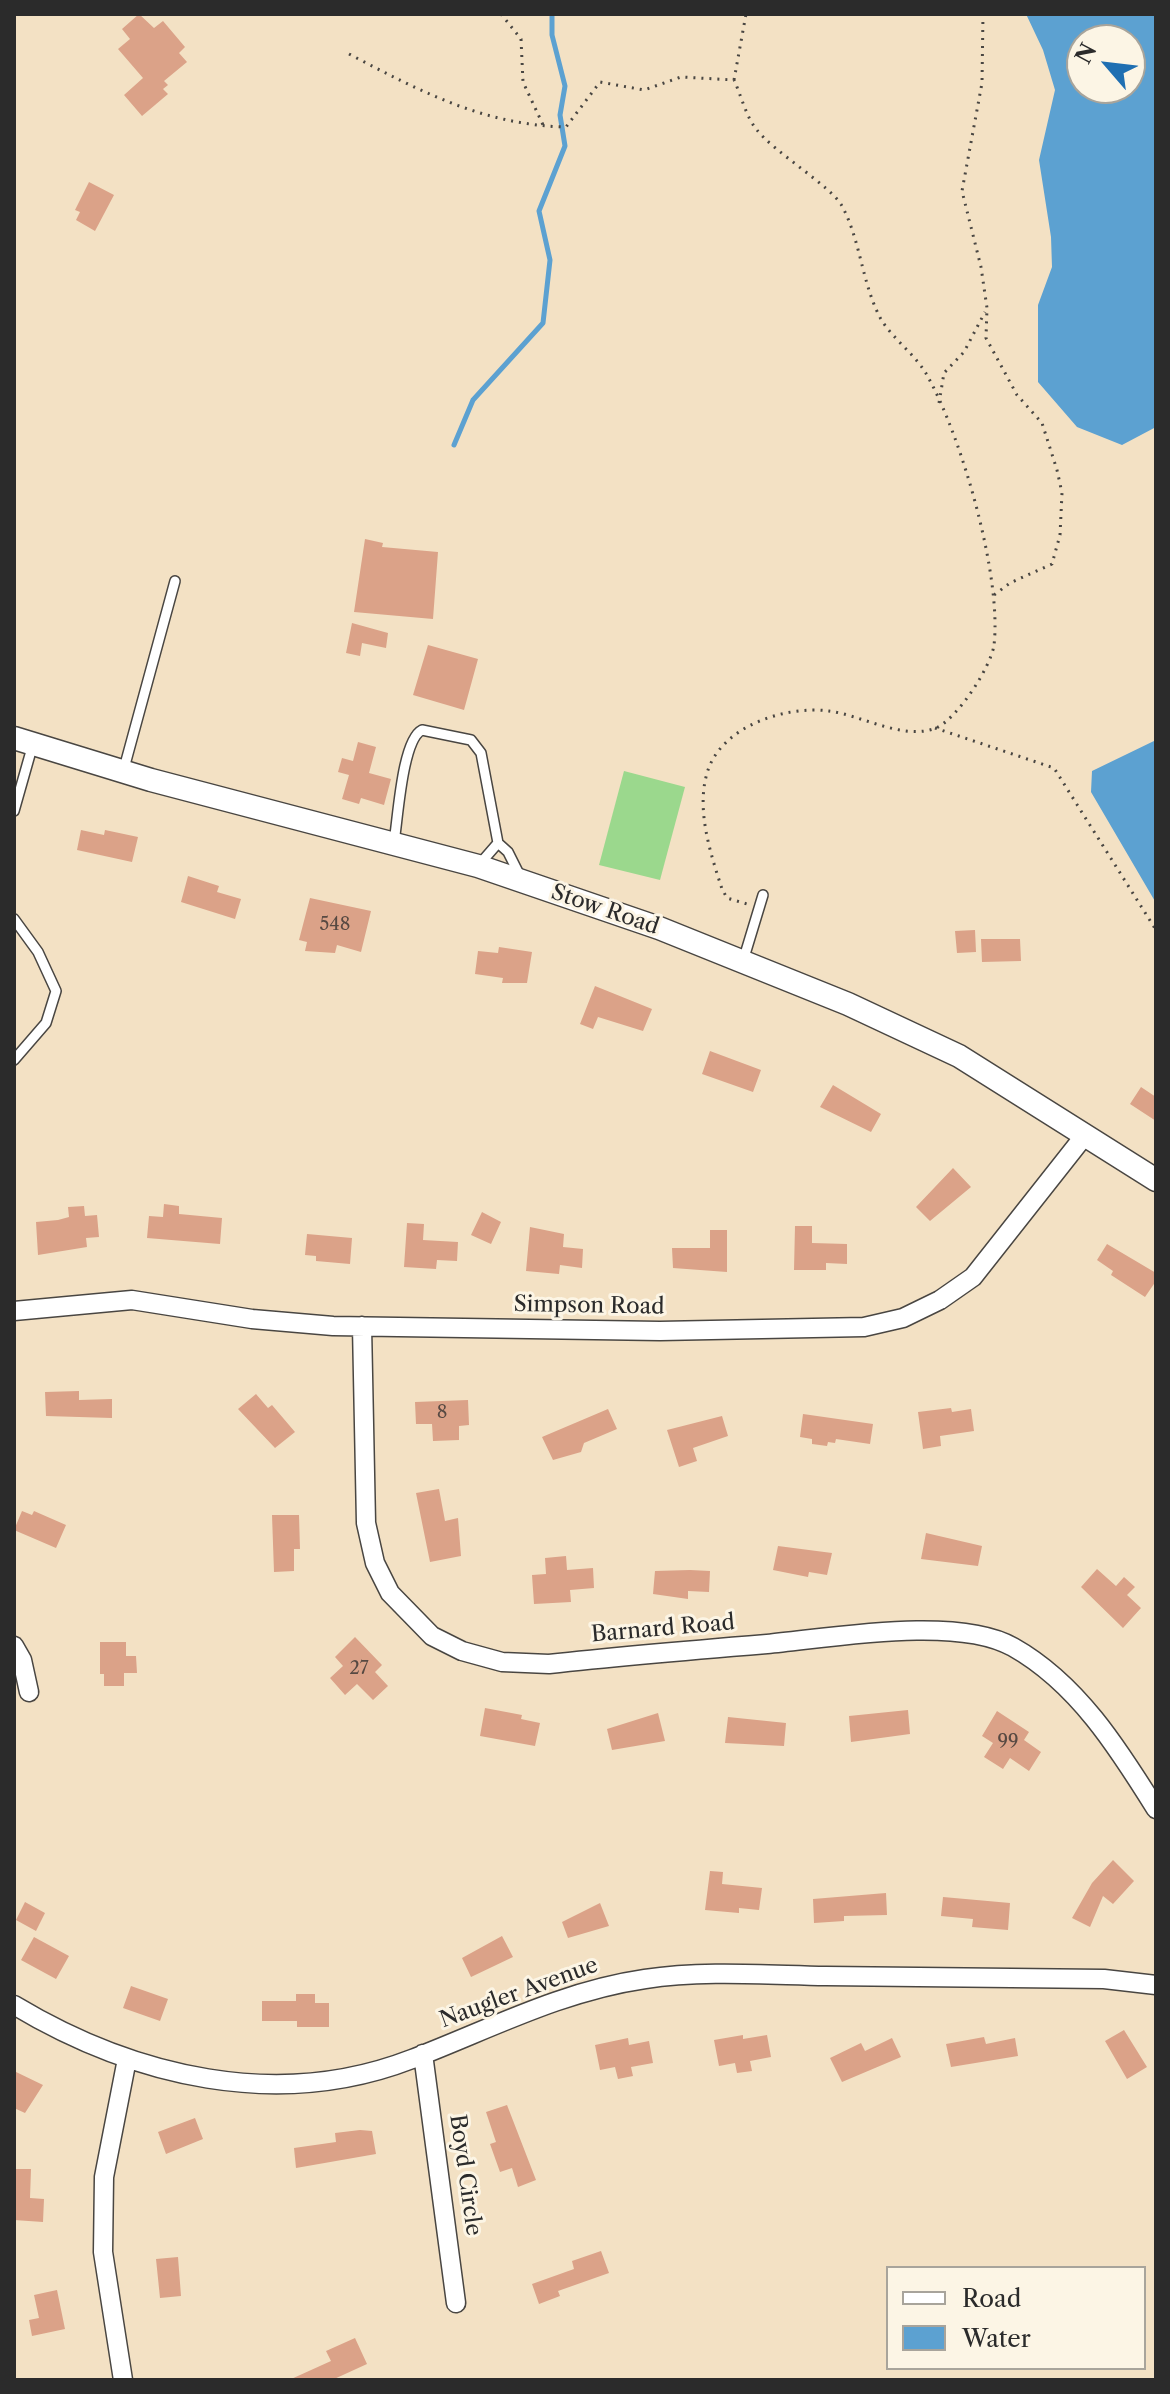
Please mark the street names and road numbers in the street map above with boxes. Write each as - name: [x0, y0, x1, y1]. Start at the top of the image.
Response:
- street label: Stow Road: [548, 879, 662, 941]
- street label: Simpson Road: [513, 1291, 665, 1321]
- street label: Barnard Road: [590, 1610, 736, 1648]
- street label: Naugler Avenue: [436, 1952, 602, 2034]
- street label: Boyd Circle: [443, 2113, 487, 2237]

